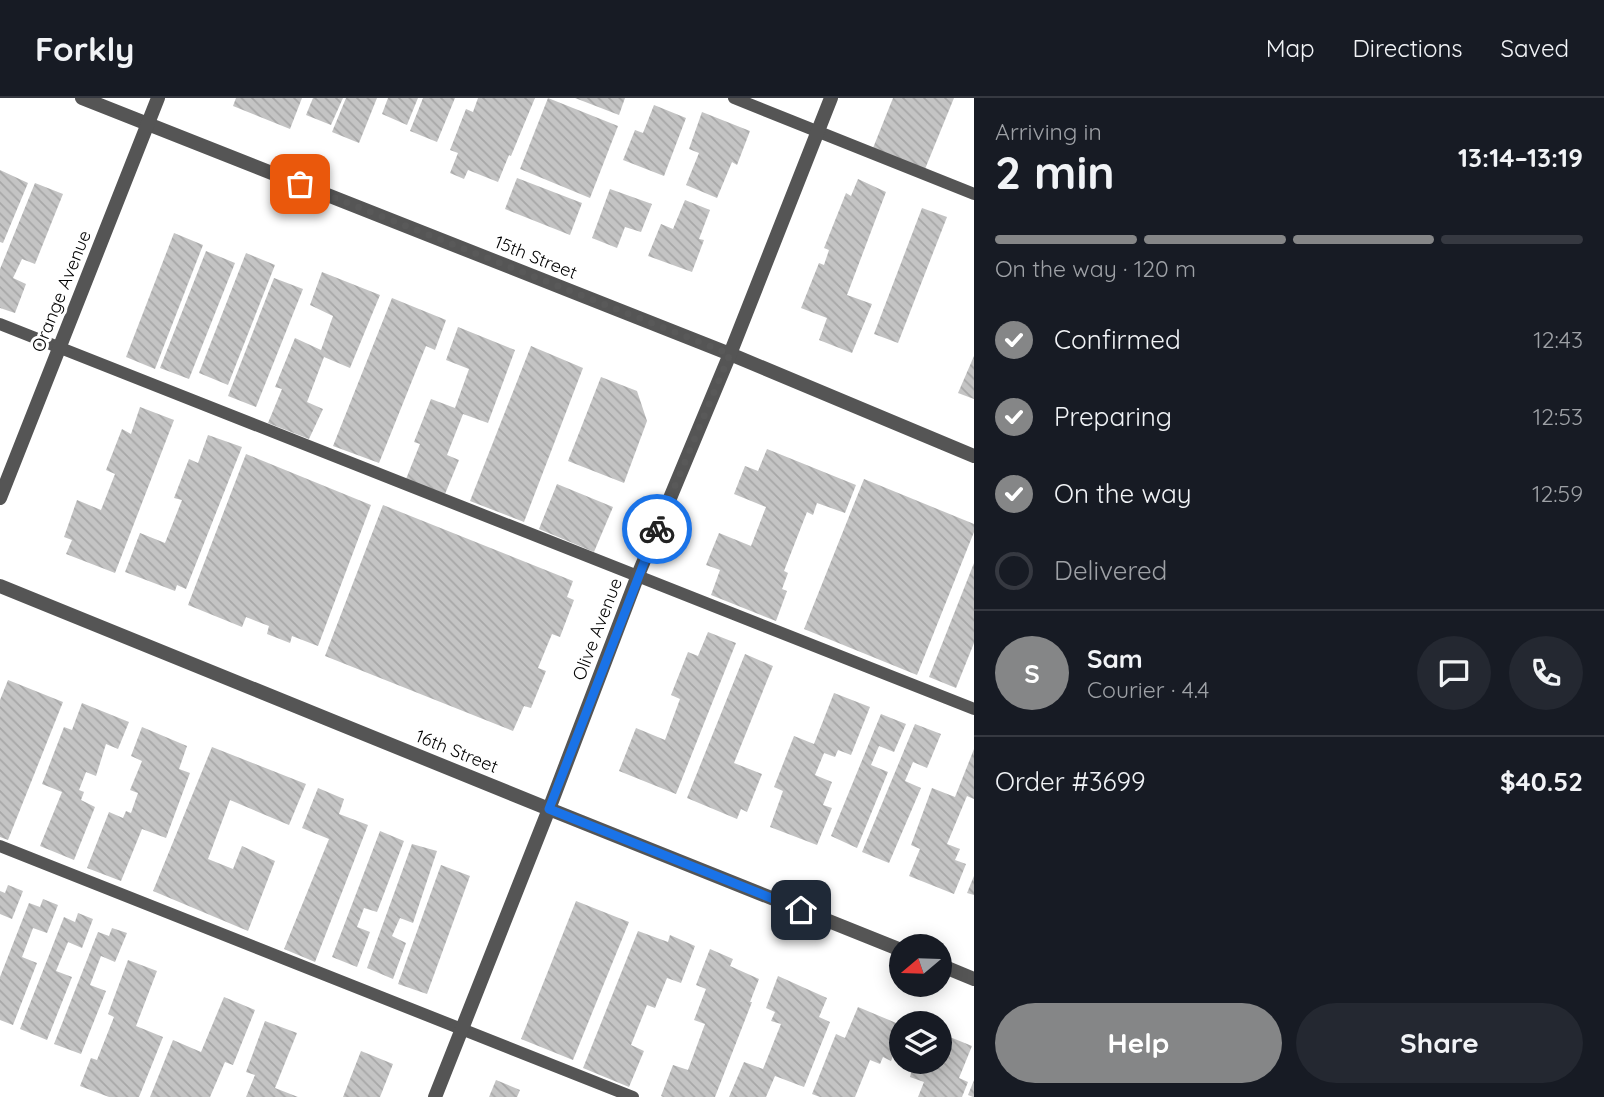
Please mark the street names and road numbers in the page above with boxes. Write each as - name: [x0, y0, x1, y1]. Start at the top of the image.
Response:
- street label: Orange Avenue: [26, 227, 96, 355]
- street label: 15th Street: [491, 230, 581, 284]
- street label: Olive Avenue: [567, 575, 627, 683]
- street label: 16th Street: [412, 724, 502, 778]

